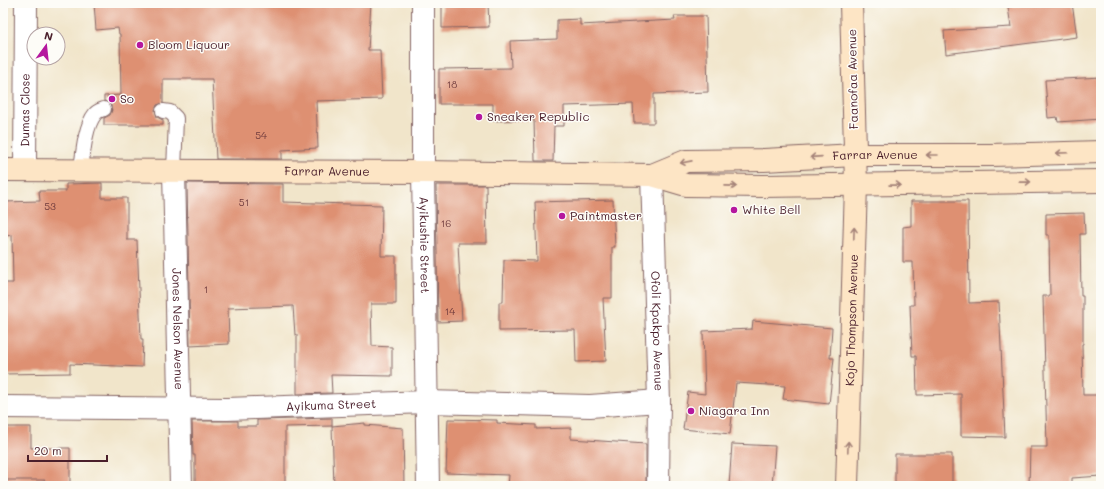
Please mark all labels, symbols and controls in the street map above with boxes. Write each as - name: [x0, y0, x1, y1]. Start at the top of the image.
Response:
- north arrow: [26, 26, 66, 66]
- text: N: [43, 28, 55, 44]
- street label: Faanofaa Avenue: [843, 29, 861, 129]
- place label: Bloom Liquour: [148, 36, 230, 52]
- marker: Bloom Liquour: [135, 40, 145, 50]
- street label: Dumas Close: [16, 73, 33, 147]
- house number: 18: [447, 77, 457, 91]
- place label: So: [120, 90, 134, 106]
- marker: So: [107, 94, 117, 104]
- place label: Sneaker Republic: [487, 108, 589, 124]
- marker: Sneaker Republic: [474, 112, 484, 122]
- house number: 54: [255, 128, 267, 142]
- street label: Farrar Avenue: [832, 146, 918, 163]
- one-way arrow: [1056, 149, 1069, 157]
- one-way arrow: [926, 151, 939, 159]
- one-way arrow: [810, 154, 823, 161]
- one-way arrow: [680, 159, 693, 167]
- street label: Farrar Avenue: [284, 162, 370, 179]
- one-way arrow: [1018, 178, 1031, 186]
- one-way arrow: [888, 181, 901, 189]
- one-way arrow: [724, 182, 737, 190]
- house number: 51: [239, 195, 249, 209]
- street label: Ayikushie Street: [416, 196, 434, 294]
- house number: 53: [44, 199, 56, 213]
- place label: White Bell: [742, 201, 800, 217]
- marker: White Bell: [729, 205, 739, 215]
- place label: Paintmaster: [570, 207, 642, 223]
- marker: Paintmaster: [557, 211, 567, 221]
- house number: 16: [441, 216, 451, 230]
- one-way arrow: [850, 227, 858, 240]
- street label: Kojo Thompson Avenue: [841, 254, 861, 386]
- street label: Jones Nelson Avenue: [169, 268, 188, 390]
- street label: Ofoli Kpakpo Avenue: [648, 270, 668, 391]
- house number: 1: [204, 282, 208, 296]
- house number: 14: [445, 304, 455, 318]
- street label: Ayikuma Street: [285, 395, 376, 414]
- place label: Niagara Inn: [699, 402, 769, 418]
- marker: Niagara Inn: [686, 406, 696, 416]
- scale bar: [28, 437, 107, 463]
- one-way arrow: [844, 441, 852, 454]
- text: 20 m: [34, 442, 62, 458]

